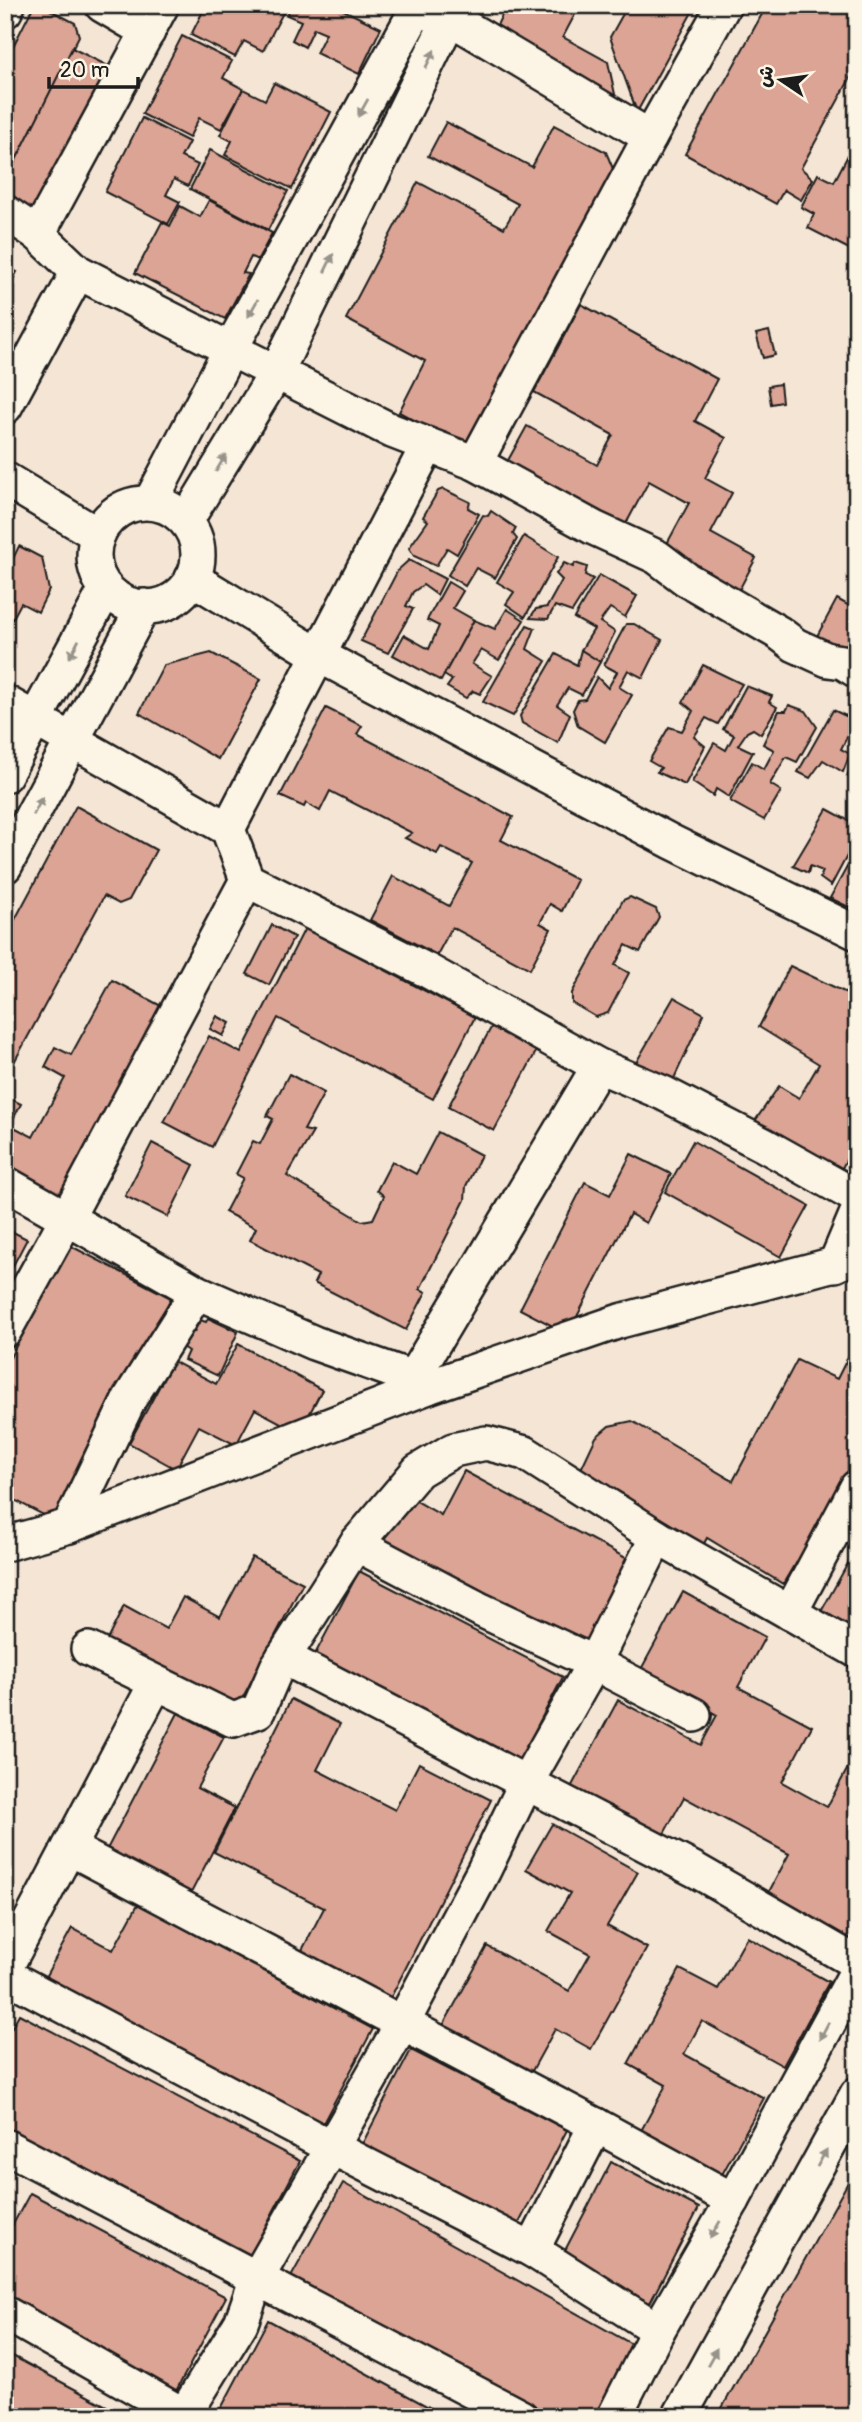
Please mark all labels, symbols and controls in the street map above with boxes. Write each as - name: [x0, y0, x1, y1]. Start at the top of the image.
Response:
- scale bar: [49, 46, 138, 90]
- north arrow: [746, 46, 816, 116]
- one-way arrow: [424, 49, 435, 69]
- text: 20 m: [60, 57, 109, 84]
- text: ش: [751, 63, 779, 89]
- one-way arrow: [357, 98, 368, 118]
- one-way arrow: [324, 253, 335, 273]
- one-way arrow: [247, 298, 259, 317]
- one-way arrow: [215, 453, 227, 472]
- one-way arrow: [68, 639, 80, 659]
- one-way arrow: [31, 795, 43, 815]
- one-way arrow: [819, 2021, 831, 2041]
- one-way arrow: [816, 2148, 828, 2167]
- one-way arrow: [709, 2221, 722, 2240]
- one-way arrow: [706, 2347, 718, 2367]

